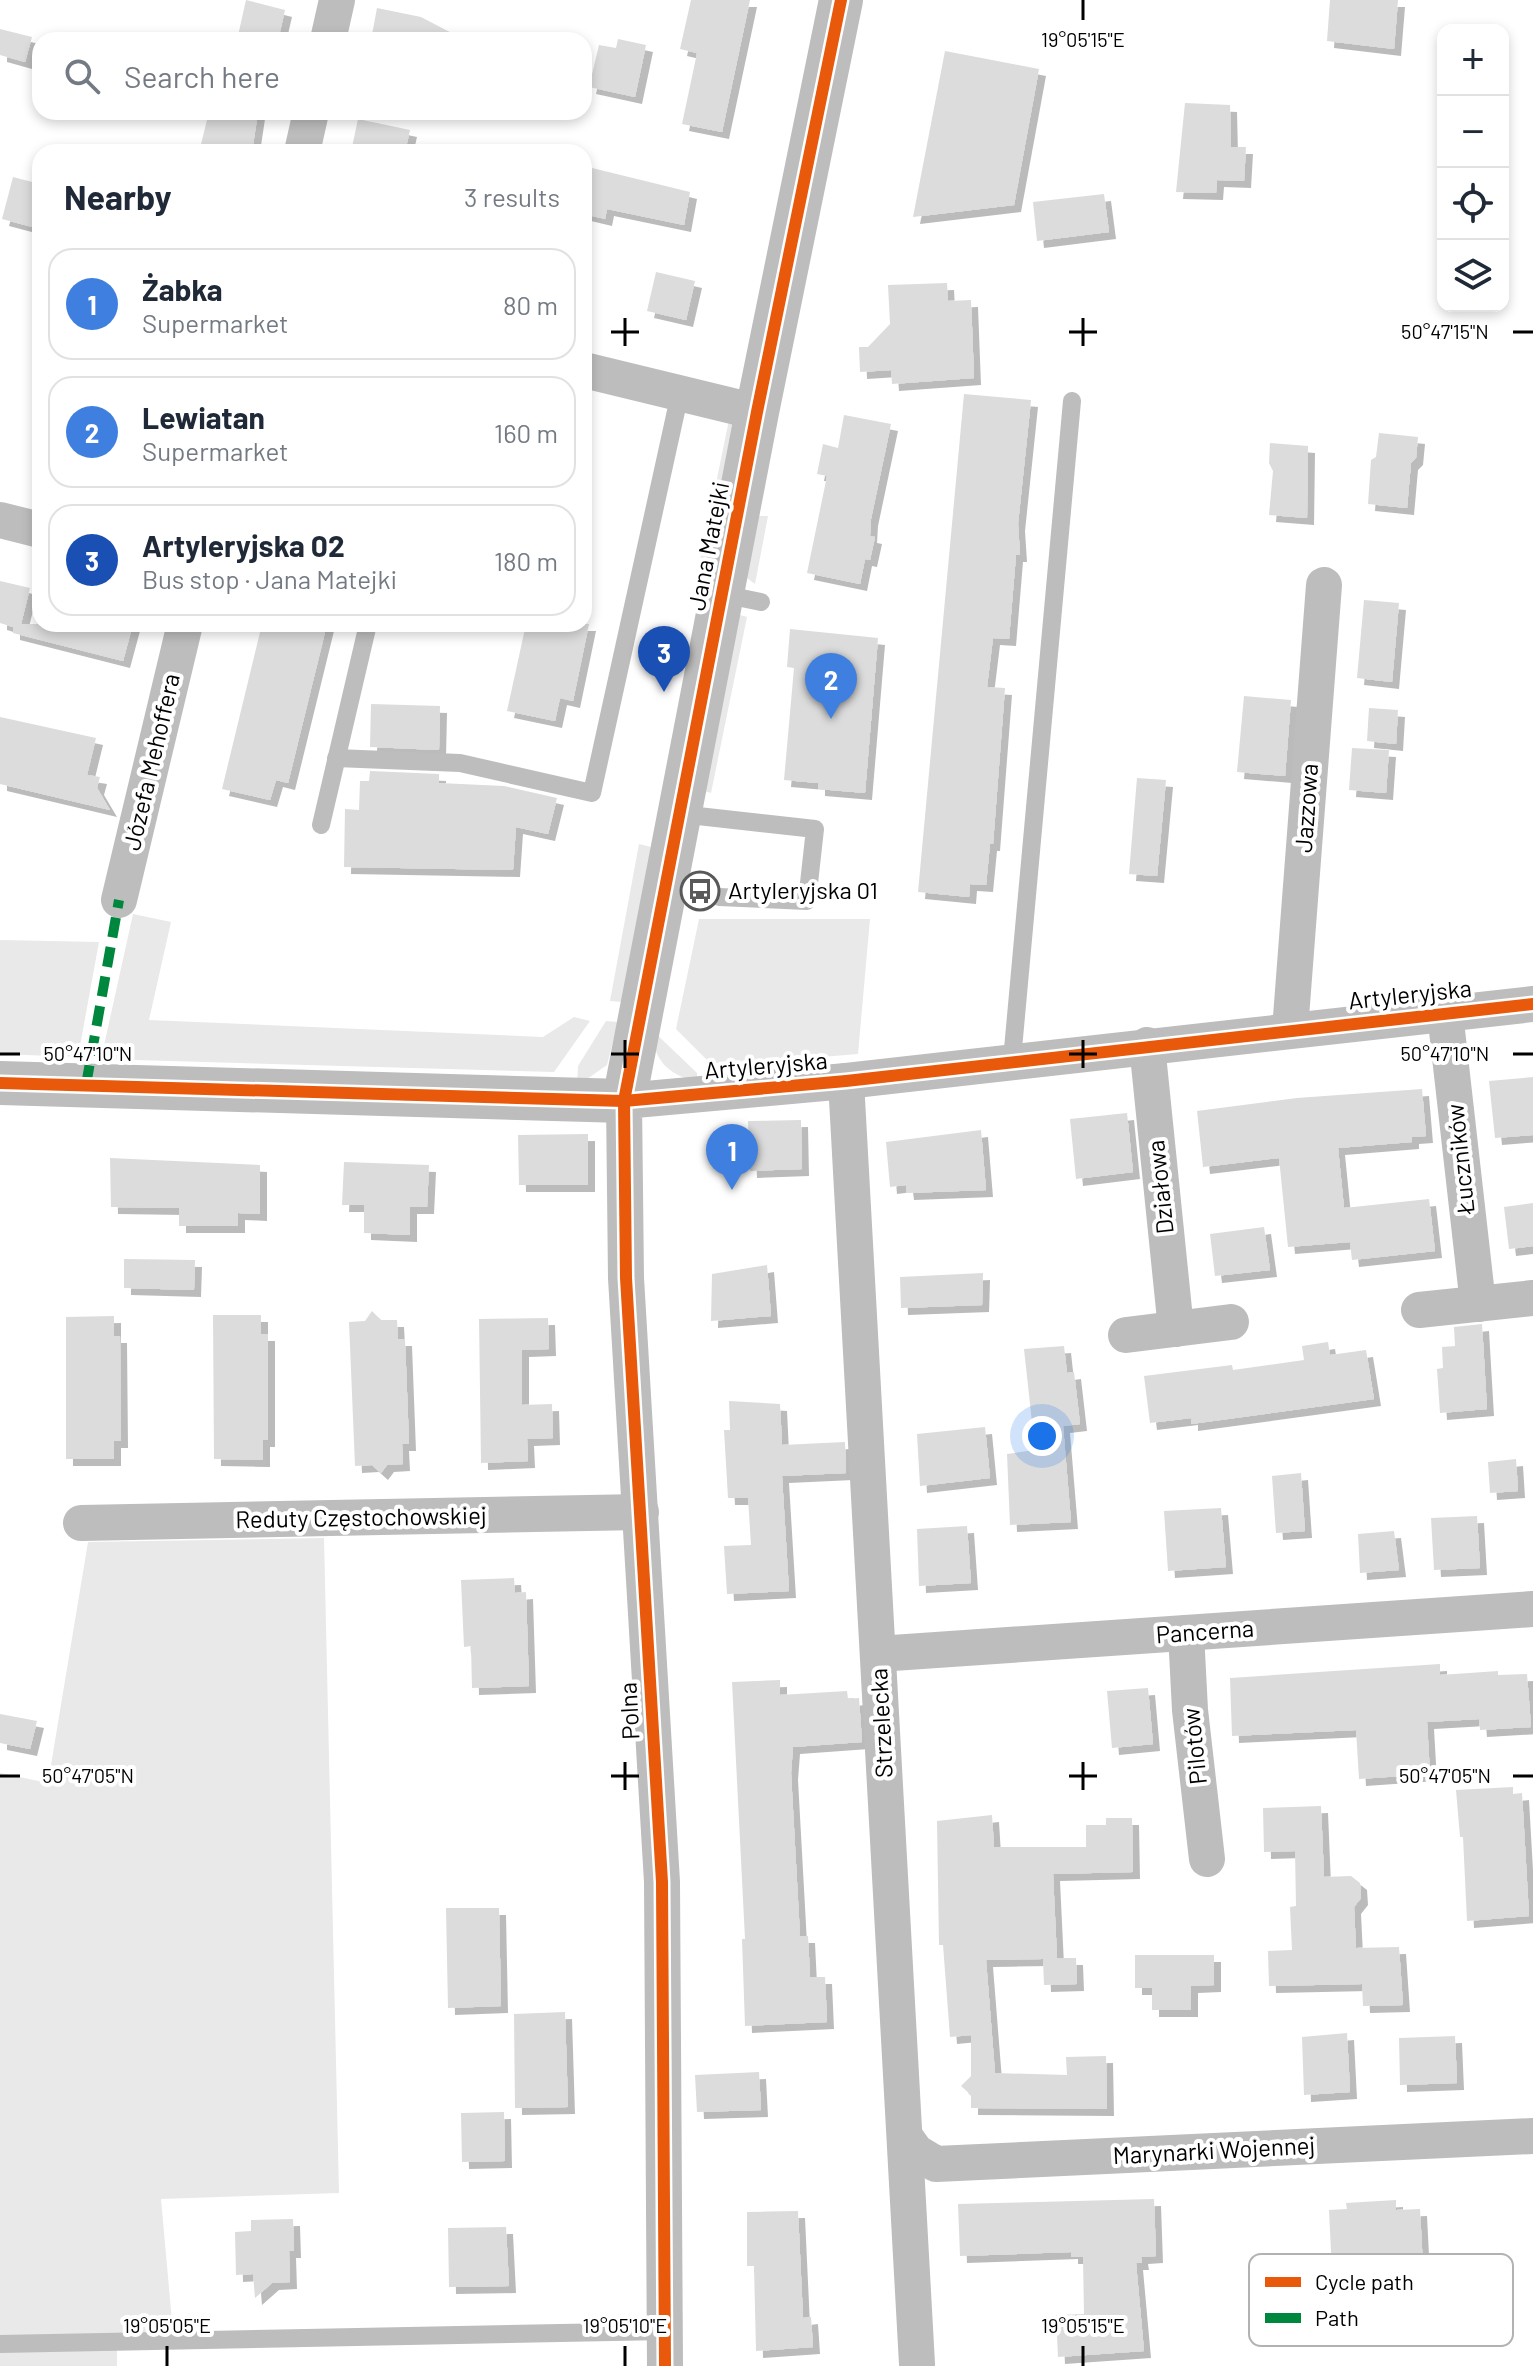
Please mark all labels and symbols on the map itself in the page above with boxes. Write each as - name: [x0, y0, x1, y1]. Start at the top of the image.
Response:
- text: 19°05'15"E: [1041, 27, 1125, 51]
- text: 50°47'15"N: [1401, 319, 1489, 343]
- street label: Jana Matejki: [681, 479, 734, 613]
- pin: 3: [638, 626, 690, 692]
- pin: 2: [805, 653, 857, 719]
- street label: Józefa Mehoffera: [116, 670, 185, 853]
- street label: Jazzowa: [1288, 762, 1323, 853]
- bus stop icon: Artyleryjska 01: [679, 870, 721, 912]
- place label: Artyleryjska 01: [728, 875, 878, 904]
- street label: Artyleryjska: [1347, 973, 1473, 1014]
- text: 50°47'10"N: [44, 1041, 132, 1065]
- text: 50°47'10"N: [1401, 1041, 1489, 1065]
- street label: Artyleryjska: [703, 1045, 829, 1084]
- street label: Łuczników: [1439, 1103, 1480, 1217]
- pin: 1: [706, 1124, 758, 1190]
- street label: Działowa: [1140, 1139, 1179, 1235]
- your location: [1022, 1416, 1062, 1456]
- street label: Reduty Częstochowskiej: [235, 1500, 487, 1533]
- street label: Pancerna: [1155, 1613, 1255, 1648]
- street label: Strzelecka: [863, 1667, 898, 1779]
- street label: Polna: [613, 1682, 644, 1741]
- street label: Pilotów: [1175, 1706, 1212, 1786]
- text: 50°47'05"N: [42, 1763, 134, 1787]
- text: 50°47'05"N: [1399, 1763, 1491, 1787]
- street label: Marynarki Wojennej: [1112, 2130, 1316, 2169]
- legend: [1249, 2254, 1513, 2346]
- text: Cycle path: [1315, 2268, 1414, 2294]
- text: Path: [1315, 2304, 1359, 2330]
- text: 19°05'05"E: [123, 2313, 211, 2337]
- text: 19°05'10"E: [583, 2313, 667, 2337]
- text: 19°05'15"E: [1041, 2313, 1125, 2337]

